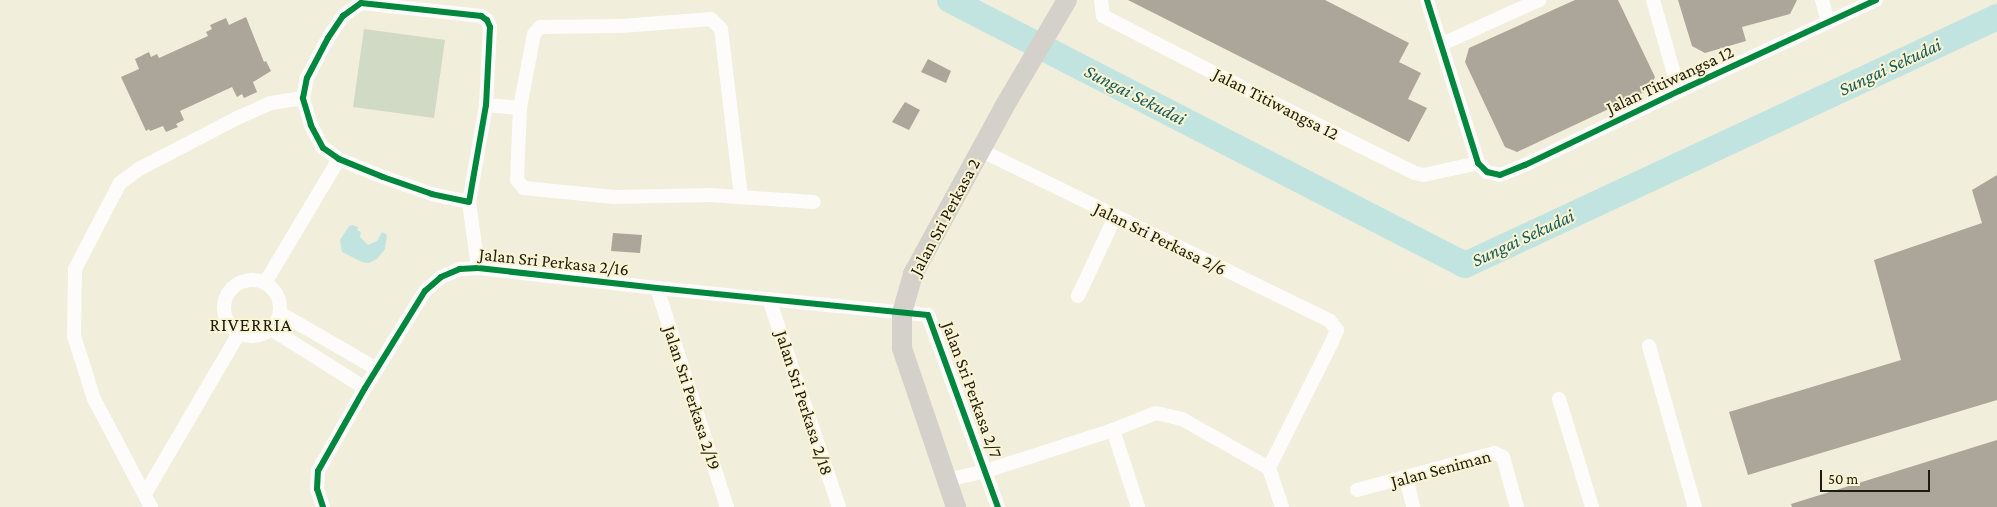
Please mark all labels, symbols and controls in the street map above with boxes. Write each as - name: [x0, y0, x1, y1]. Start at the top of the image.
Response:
- water label: Sungai Sekudai: [1835, 33, 1945, 101]
- street label: Jalan Titiwangsa 12: [1603, 41, 1737, 119]
- water label: Sungai Sekudai: [1080, 60, 1190, 130]
- street label: Jalan Titiwangsa 12: [1210, 63, 1342, 145]
- street label: Jalan Sri Perkasa 2: [905, 155, 985, 279]
- street label: Jalan Sri Perkasa 2/6: [1090, 198, 1230, 280]
- water label: Sungai Sekudai: [1468, 204, 1578, 272]
- street label: Jalan Sri Perkasa 2/16: [478, 243, 630, 281]
- district label: RIVERRIA: [208, 314, 294, 336]
- street label: Jalan Sri Perkasa 2/7: [937, 319, 1007, 461]
- street label: Jalan Sri Perkasa 2/19: [658, 323, 726, 473]
- street label: Jalan Sri Perkasa 2/18: [770, 328, 838, 478]
- street label: Jalan Seniman: [1388, 445, 1494, 493]
- scale bar: [1822, 460, 1932, 492]
- text: 50 m: [1828, 471, 1858, 487]

